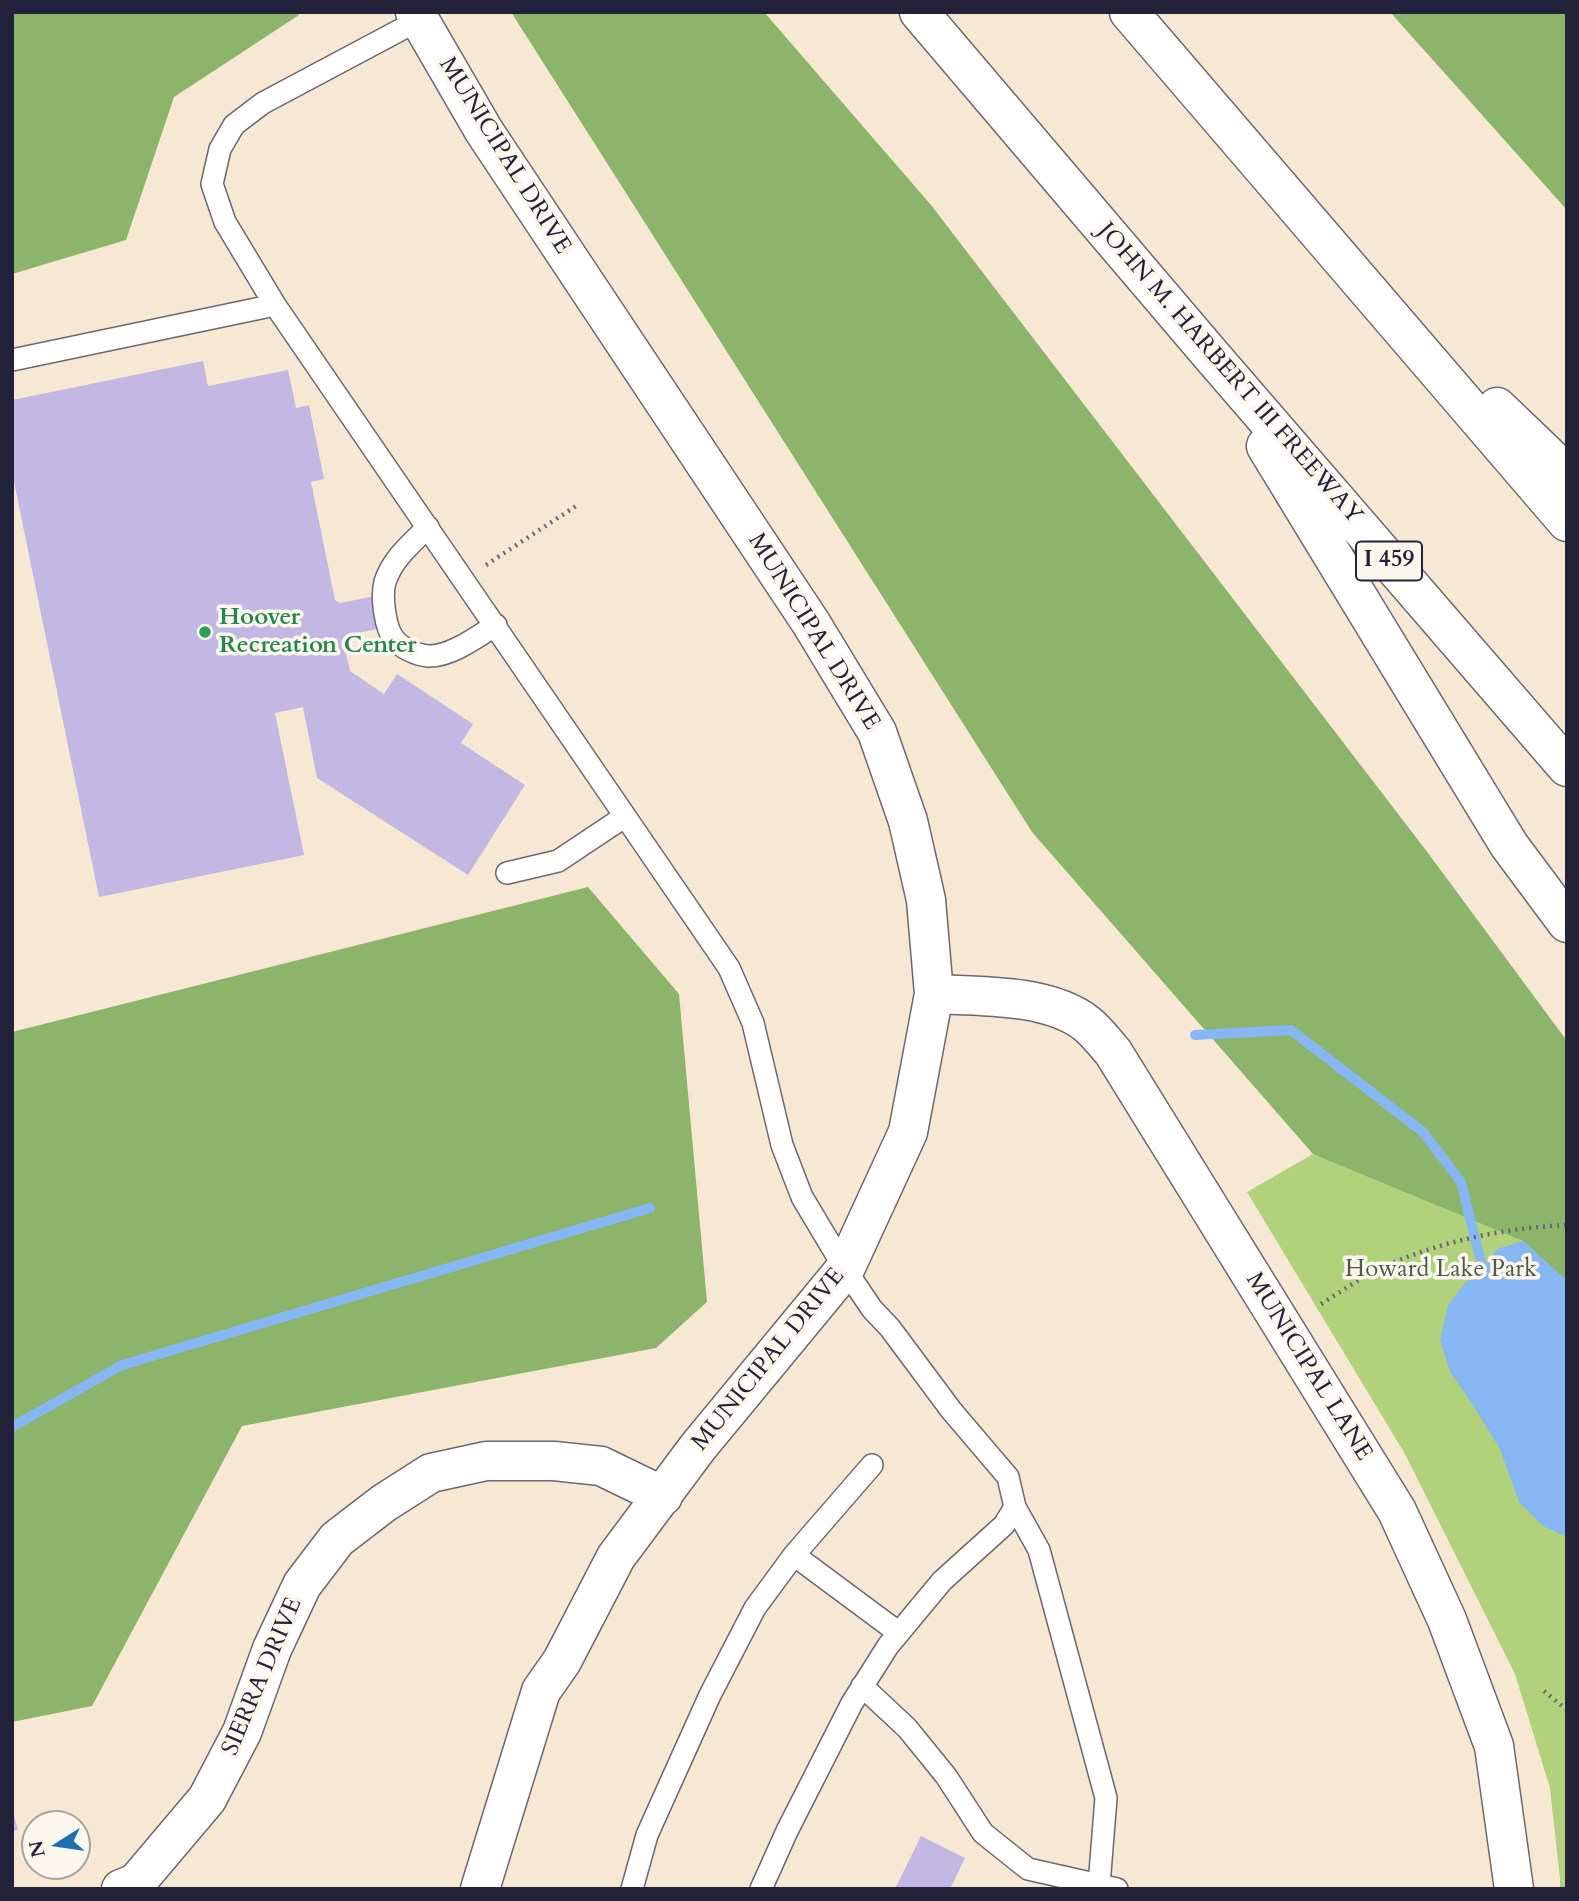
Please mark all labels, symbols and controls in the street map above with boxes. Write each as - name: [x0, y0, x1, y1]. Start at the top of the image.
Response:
- street label: MUNICIPAL DRIVE: [432, 52, 576, 260]
- street label: JOHN M. HARBERT III FREEWAY: [1091, 218, 1367, 530]
- street label: MUNICIPAL DRIVE: [741, 528, 885, 736]
- road number: I 459: [1356, 541, 1422, 580]
- place label: Hoover Recreation Center: [219, 604, 417, 660]
- marker: Hoover Recreation Center: [197, 624, 213, 640]
- park label: Howard Lake Park: [1345, 1256, 1537, 1284]
- street label: MUNICIPAL DRIVE: [687, 1263, 851, 1457]
- street label: MUNICIPAL LANE: [1238, 1268, 1378, 1466]
- street label: SIERRA DRIVE: [217, 1594, 309, 1760]
- north arrow: [21, 1810, 91, 1880]
- text: N: [23, 1838, 52, 1860]

